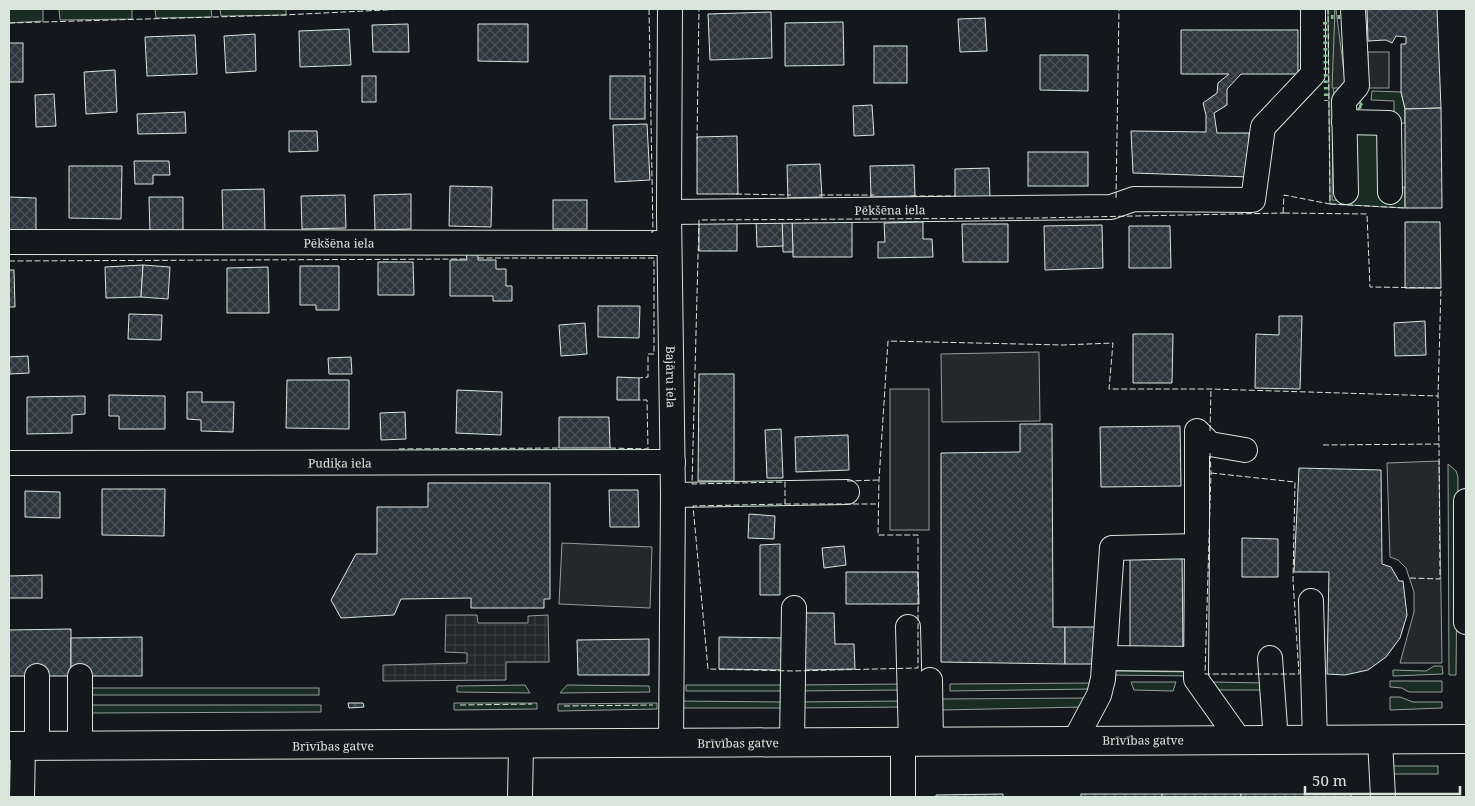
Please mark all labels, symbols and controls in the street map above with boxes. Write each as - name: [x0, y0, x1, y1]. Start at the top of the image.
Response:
- street label: Pēkšēna iela: [854, 201, 926, 218]
- street label: Pēkšēna iela: [304, 234, 375, 251]
- street label: Bajāru iela: [662, 346, 680, 408]
- street label: Pudiķa iela: [308, 454, 372, 471]
- street label: Brīvības gatve: [1102, 731, 1184, 748]
- street label: Brīvības gatve: [697, 734, 779, 751]
- street label: Brīvības gatve: [292, 737, 374, 754]
- scale bar: [1305, 764, 1460, 796]
- text: 50 m: [1312, 770, 1347, 790]

